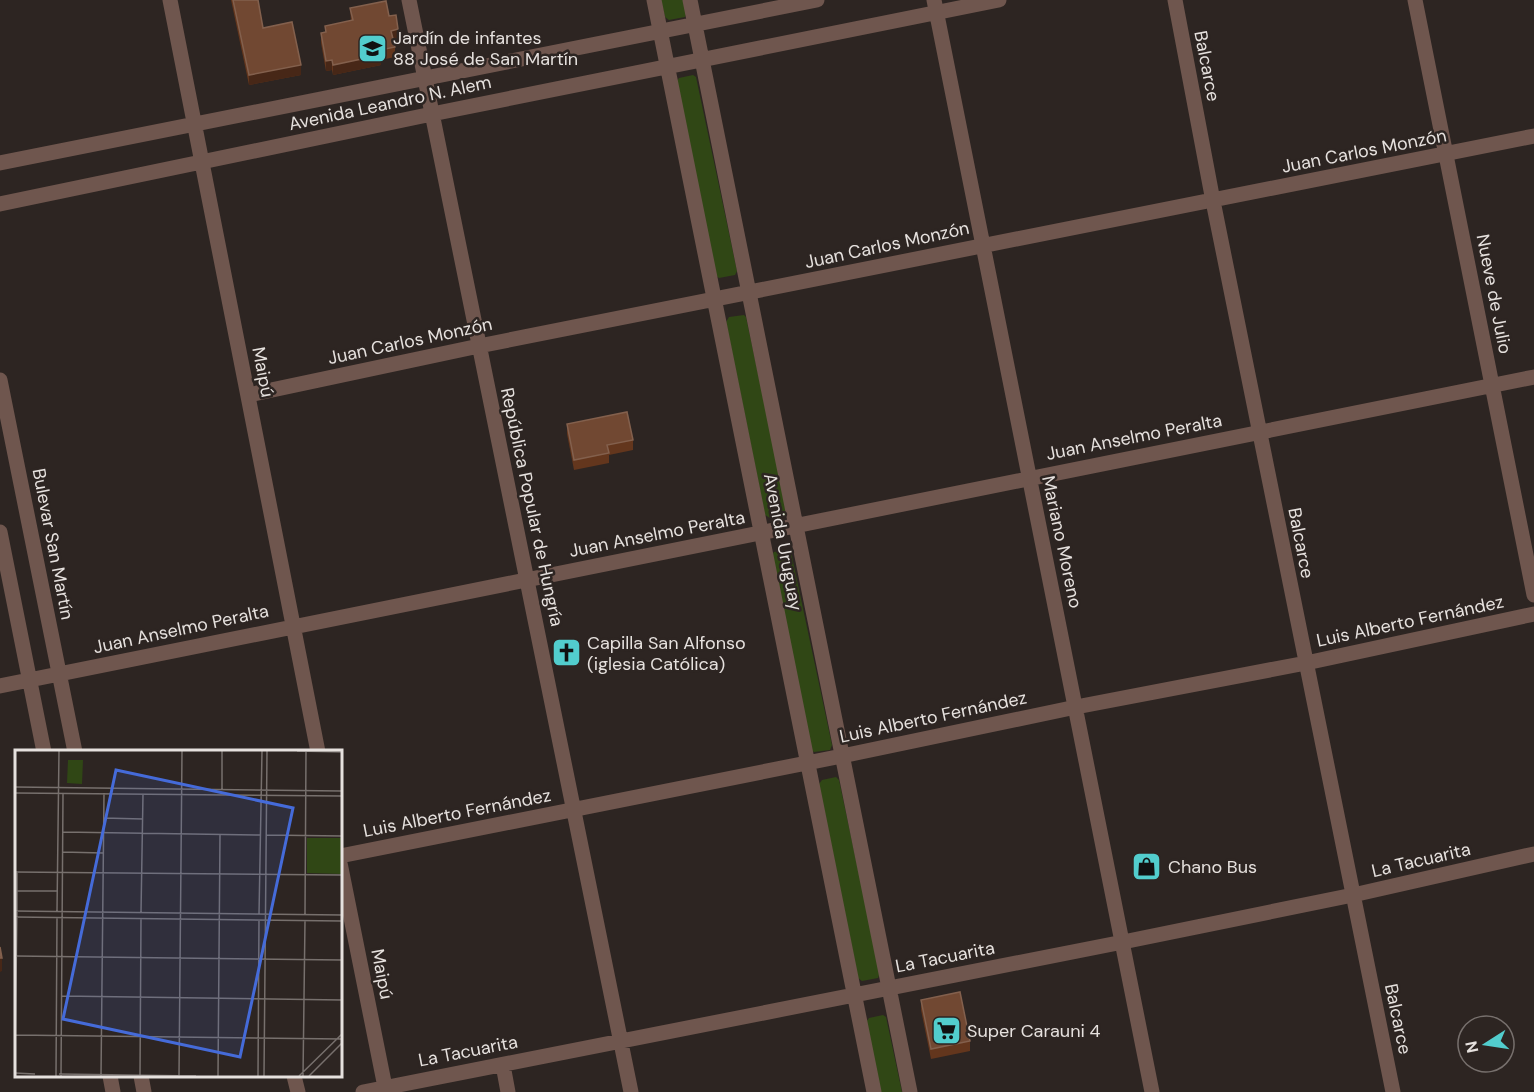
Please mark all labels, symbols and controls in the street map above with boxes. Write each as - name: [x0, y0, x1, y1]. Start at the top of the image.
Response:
- place label: Jardín de infantes 88 José de San Martín: [393, 26, 578, 71]
- street label: Balcarce: [1188, 29, 1226, 103]
- school or university icon: Jardín de infantes 88 José de San Martín: [356, 32, 388, 64]
- street label: Avenida Leandro N. Alem: [287, 70, 493, 136]
- street label: Juan Carlos Monzón: [1279, 123, 1449, 179]
- street label: Juan Carlos Monzón: [803, 216, 971, 274]
- street label: Nueve de Julio: [1471, 232, 1517, 356]
- street label: Juan Carlos Monzón: [326, 312, 494, 370]
- street label: Maipú: [246, 345, 280, 399]
- street label: República Popular de Hungría: [495, 385, 569, 629]
- street label: Juan Anselmo Peralta: [1044, 408, 1224, 466]
- street label: Bulevar San Martín: [27, 466, 79, 622]
- street label: Avenida Uruguay: [758, 471, 808, 613]
- street label: Mariano Moreno: [1036, 474, 1088, 610]
- street label: Juan Anselmo Peralta: [567, 505, 747, 563]
- street label: Balcarce: [1282, 506, 1320, 580]
- street label: Luis Alberto Fernández: [1314, 589, 1506, 653]
- street label: Juan Anselmo Peralta: [91, 599, 271, 659]
- place label: Capilla San Alfonso (iglesia Católica): [587, 631, 746, 676]
- church icon: Capilla San Alfonso (iglesia Católica): [550, 637, 582, 669]
- street label: Luis Alberto Fernández: [837, 685, 1029, 749]
- inset map: [15, 750, 342, 1077]
- street label: Luis Alberto Fernández: [361, 783, 553, 843]
- street label: La Tacuarita: [1369, 837, 1473, 883]
- shop icon: Chano Bus: [1131, 851, 1163, 883]
- place label: Chano Bus: [1168, 855, 1257, 879]
- street label: La Tacuarita: [893, 936, 997, 978]
- street label: Maipú: [365, 947, 399, 1001]
- street label: Balcarce: [1379, 981, 1417, 1057]
- north arrow: [1456, 1014, 1516, 1074]
- supermarket icon: Super Carauni 4: [930, 1015, 962, 1047]
- place label: Super Carauni 4: [967, 1019, 1101, 1043]
- street label: La Tacuarita: [416, 1030, 520, 1072]
- text: N: [1460, 1039, 1483, 1055]

